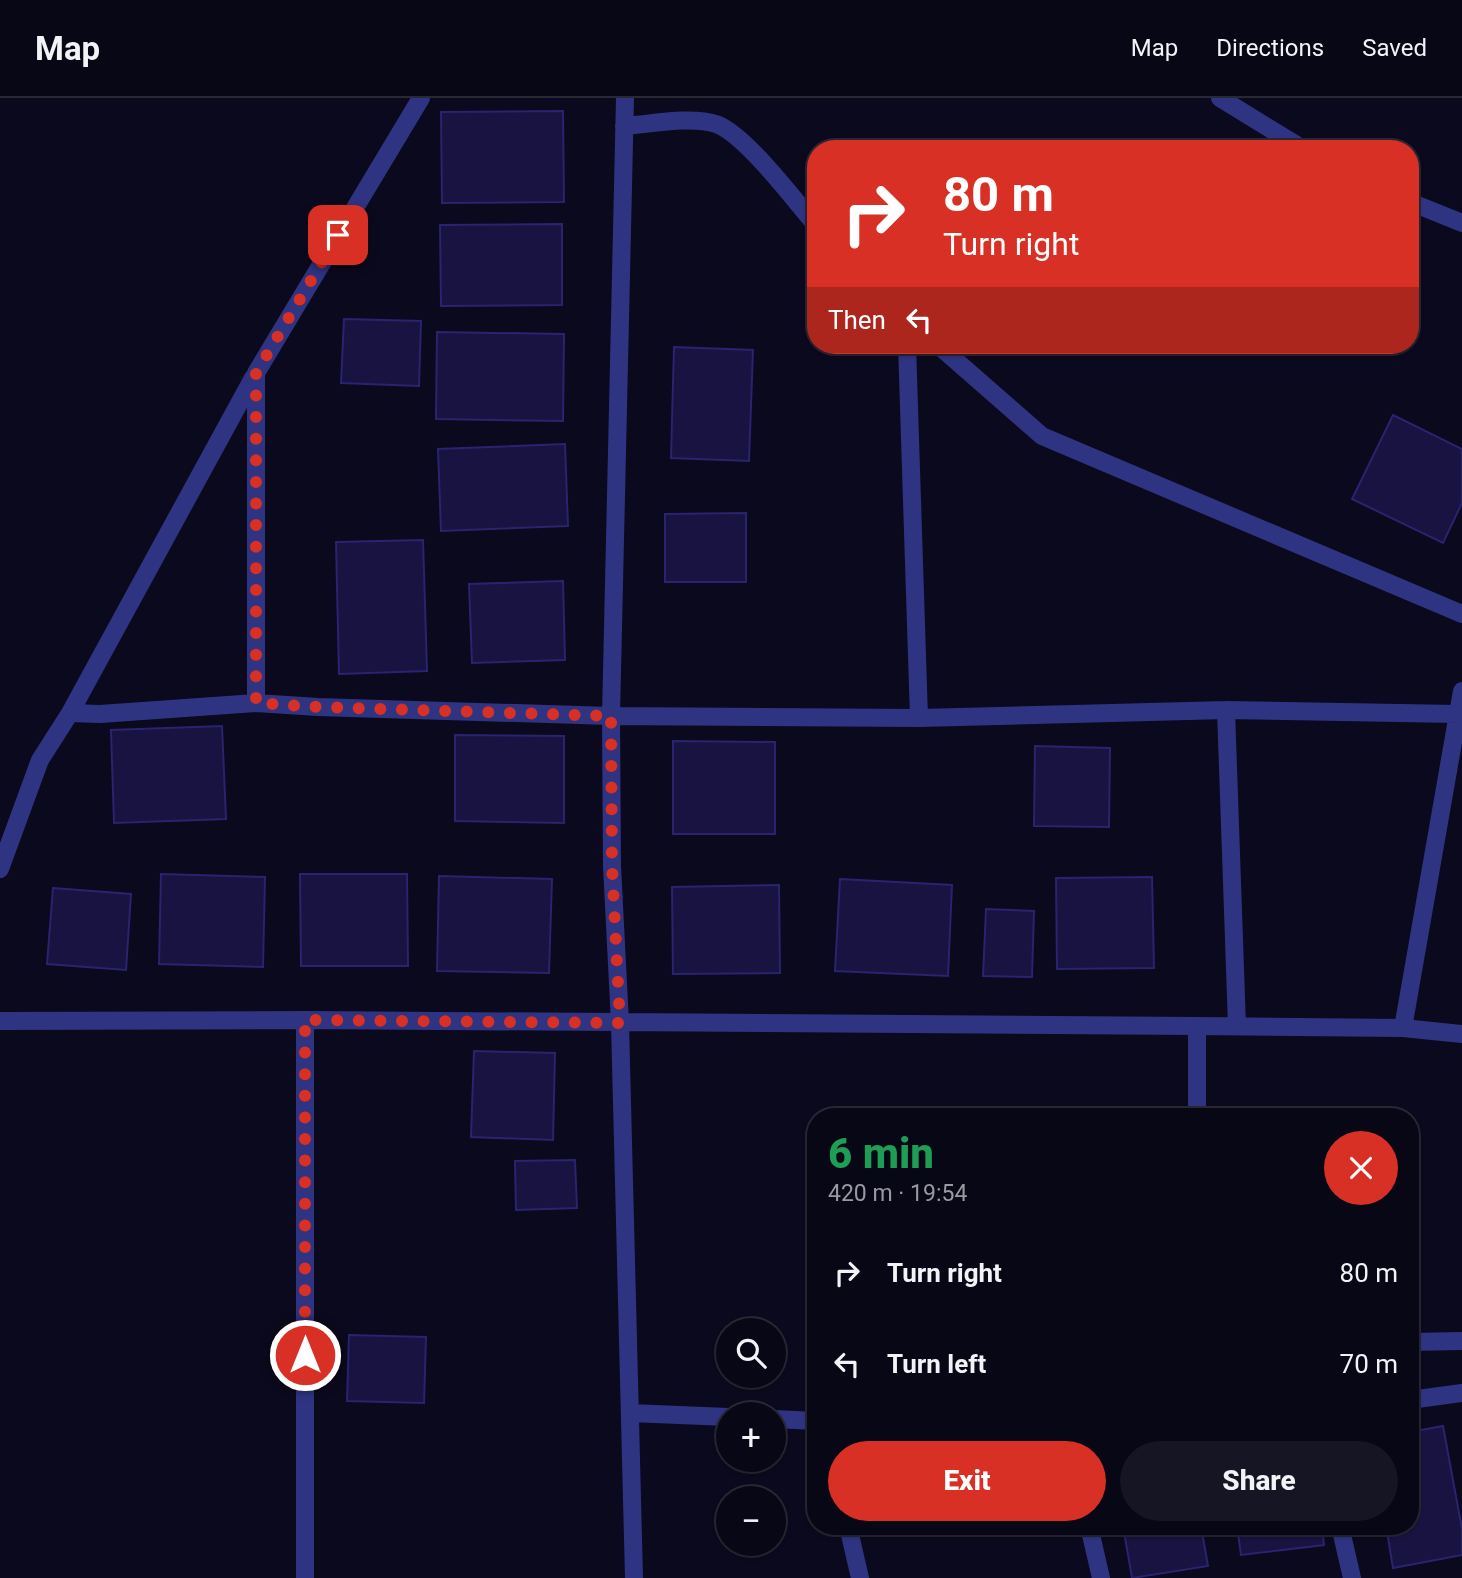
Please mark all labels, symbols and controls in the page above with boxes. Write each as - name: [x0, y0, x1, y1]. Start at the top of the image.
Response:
- text: Map: [35, 29, 100, 68]
- text: Map: [1131, 34, 1178, 62]
- text: Directions: [1216, 34, 1324, 62]
- text: Saved: [1362, 34, 1427, 62]
- text: 80 m: [943, 166, 1054, 223]
- icon: right: [828, 168, 919, 259]
- pin: [308, 205, 368, 265]
- icon: arrive: [319, 216, 357, 254]
- text: Turn right: [943, 225, 1079, 263]
- icon: left: [900, 301, 938, 339]
- text: Then: [828, 305, 886, 335]
- text: 6 min: [828, 1129, 934, 1178]
- button: close: [1324, 1131, 1398, 1205]
- text: 420 m · 19:54: [828, 1180, 967, 1207]
- icon: right: [828, 1254, 866, 1292]
- text: Turn right: [887, 1258, 1002, 1288]
- text: 80 m: [1340, 1258, 1398, 1288]
- position arrow: [268, 1318, 342, 1392]
- map controls: [716, 1318, 786, 1556]
- button: search: [716, 1318, 786, 1388]
- icon: left: [828, 1345, 866, 1383]
- text: Turn left: [887, 1349, 986, 1379]
- text: 70 m: [1340, 1349, 1398, 1379]
- button: +: [716, 1402, 786, 1472]
- button: Exit: [828, 1441, 1106, 1521]
- button: Share: [1120, 1441, 1398, 1521]
- button: −: [716, 1486, 786, 1556]

